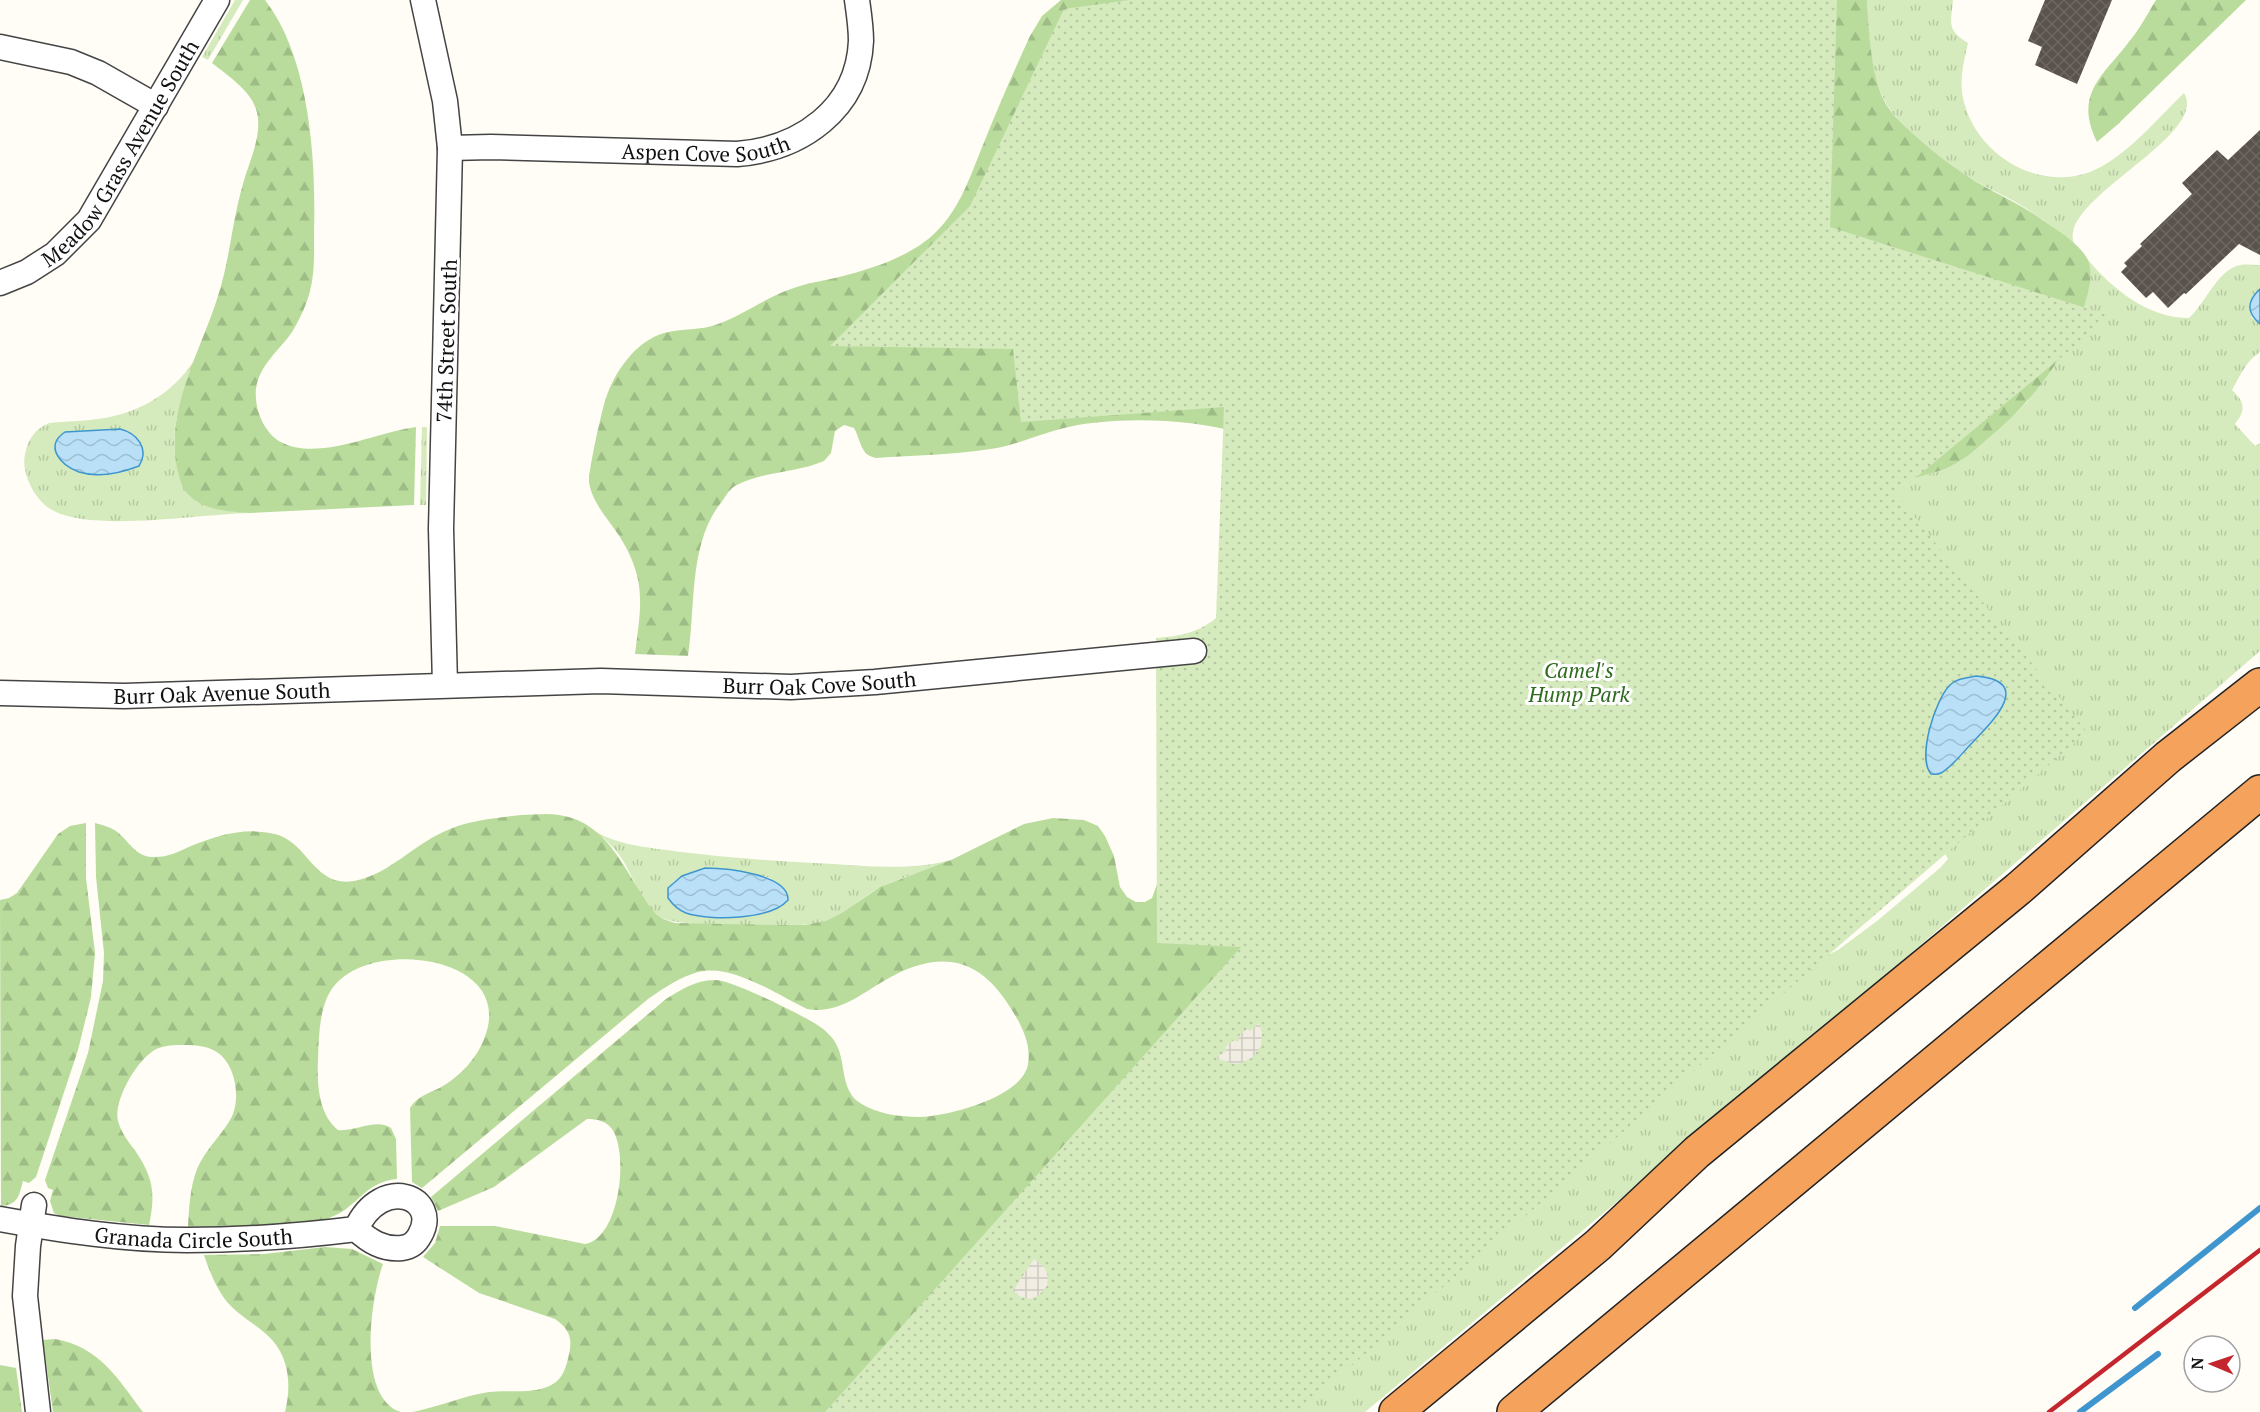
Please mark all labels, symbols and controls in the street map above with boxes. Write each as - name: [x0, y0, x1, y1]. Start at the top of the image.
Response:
- street label: Meadow Grass Avenue South: [36, 35, 205, 273]
- street label: Aspen Cove South: [621, 129, 794, 168]
- street label: 74th Street South: [429, 259, 463, 423]
- park label: Camel's Hump Park: [1527, 656, 1631, 708]
- street label: Burr Oak Cove South: [722, 664, 917, 701]
- street label: Burr Oak Avenue South: [113, 676, 331, 710]
- street label: Granada Circle South: [93, 1220, 294, 1254]
- north arrow: [2182, 1334, 2242, 1394]
- text: N: [2186, 1357, 2208, 1370]

